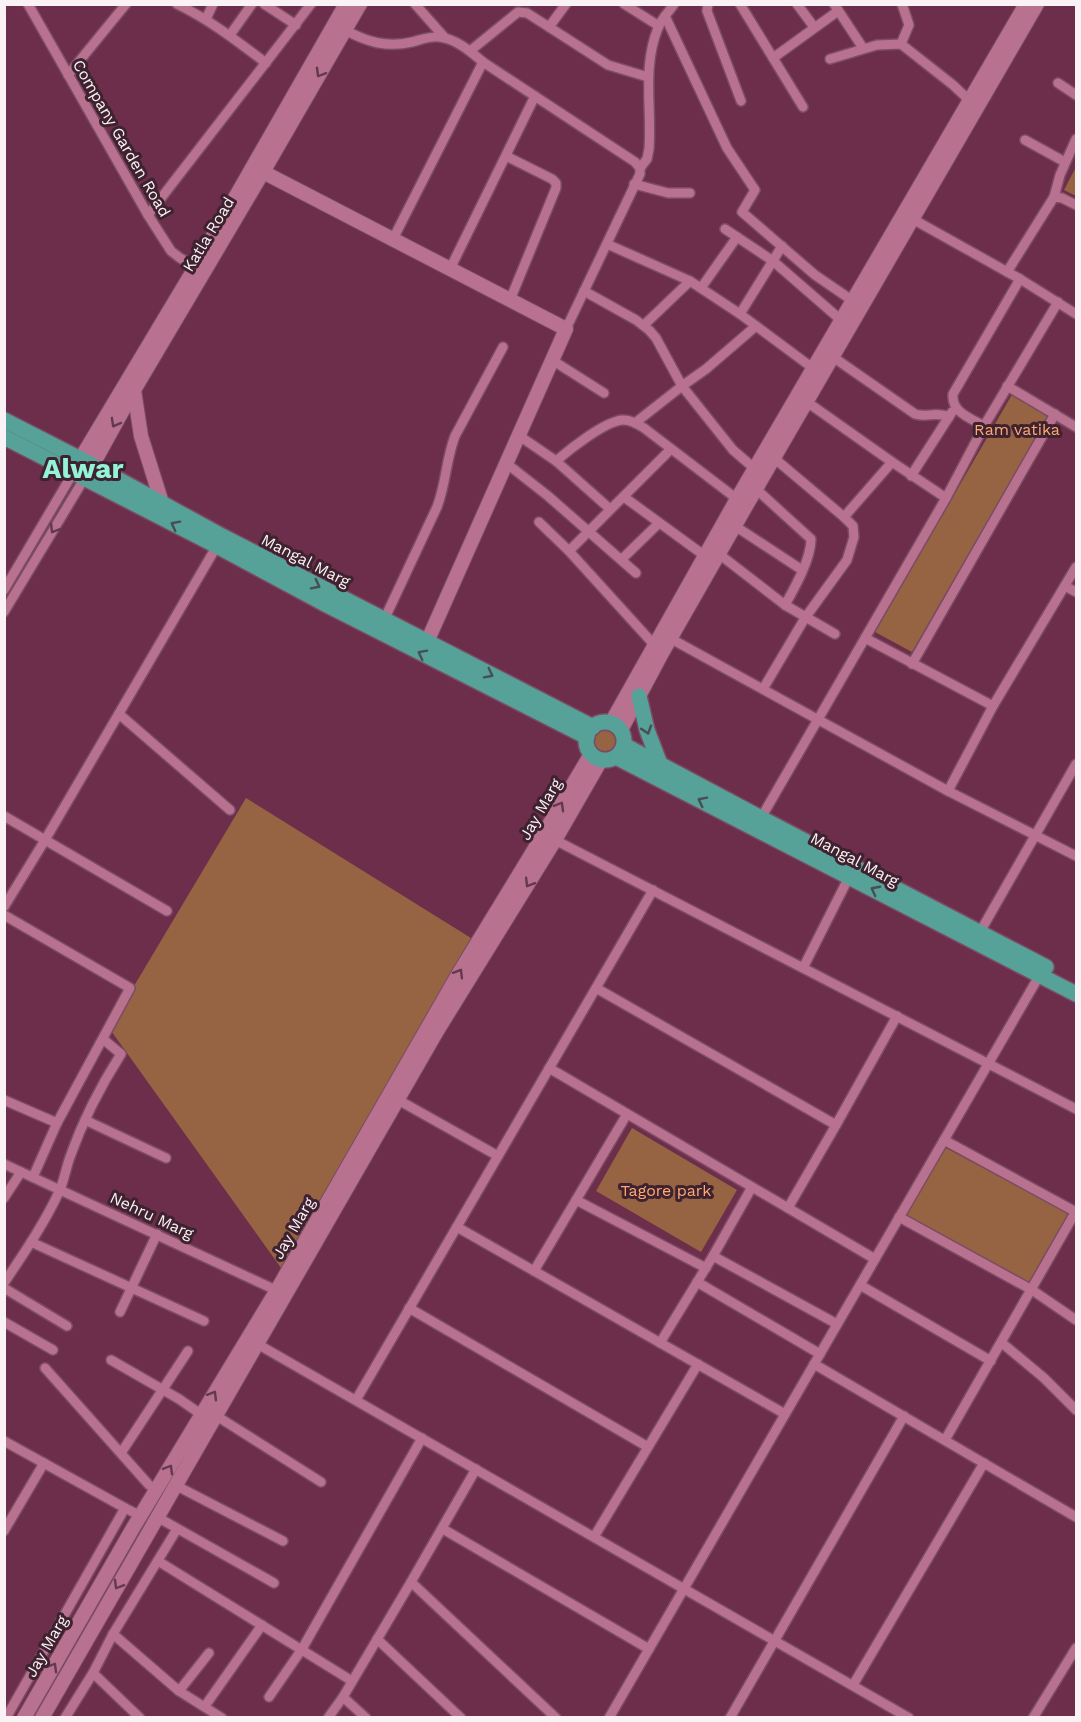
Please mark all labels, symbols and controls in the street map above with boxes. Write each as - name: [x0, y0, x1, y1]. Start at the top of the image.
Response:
- street label: Company Garden Road: [69, 56, 174, 220]
- one-way arrow: [316, 67, 327, 78]
- street label: Katla Road: [179, 193, 238, 275]
- one-way arrow: [111, 417, 123, 427]
- park label: Ram vatika: [974, 420, 1060, 439]
- district label: Alwar: [42, 452, 124, 485]
- one-way arrow: [170, 520, 181, 532]
- one-way arrow: [50, 523, 62, 533]
- street label: Mangal Marg: [258, 530, 354, 591]
- one-way arrow: [310, 578, 320, 589]
- one-way arrow: [417, 649, 428, 661]
- one-way arrow: [483, 667, 494, 678]
- one-way arrow: [640, 724, 653, 735]
- street label: Jay Marg: [515, 775, 566, 843]
- one-way arrow: [697, 797, 708, 808]
- one-way arrow: [553, 802, 565, 812]
- street label: Mangal Marg: [807, 828, 903, 891]
- one-way arrow: [524, 877, 536, 887]
- one-way arrow: [870, 886, 881, 898]
- one-way arrow: [452, 969, 464, 979]
- park label: Tagore park: [621, 1181, 711, 1200]
- street label: Nehru Marg: [107, 1188, 197, 1243]
- street label: Jay Marg: [268, 1194, 319, 1262]
- one-way arrow: [206, 1391, 218, 1401]
- one-way arrow: [162, 1465, 173, 1475]
- one-way arrow: [113, 1579, 125, 1589]
- street label: Jay Marg: [21, 1612, 72, 1680]
- one-way arrow: [46, 1663, 57, 1673]

